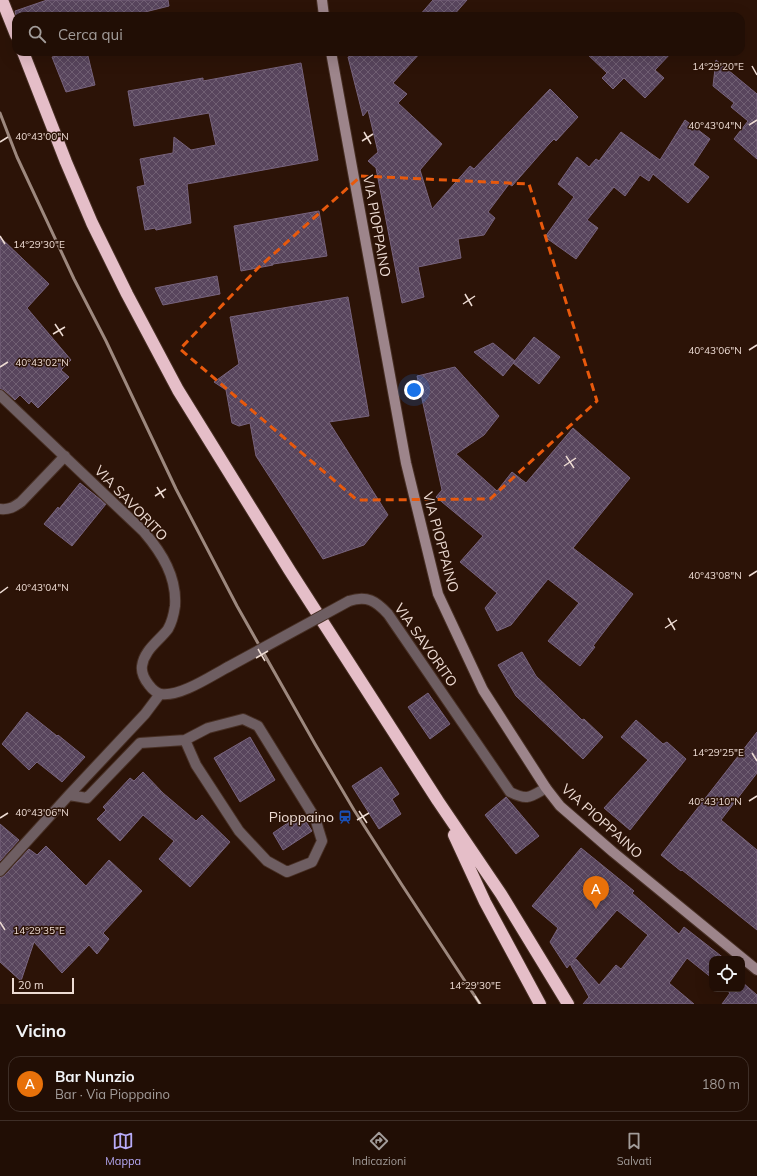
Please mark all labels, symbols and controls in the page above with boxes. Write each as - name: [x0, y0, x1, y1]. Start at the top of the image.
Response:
- search box: [12, 12, 745, 56]
- icon: search: [26, 23, 48, 45]
- text: Cerca qui: [58, 25, 123, 44]
- text: 14°29'20"E: [692, 60, 744, 73]
- text: 40°43'04"N: [688, 119, 742, 132]
- text: 40°43'00"N: [15, 130, 69, 143]
- street label: VIA PIOPPAINO: [359, 174, 395, 278]
- text: 14°29'30"E: [13, 238, 65, 251]
- text: 40°43'06"N: [688, 344, 742, 357]
- text: 40°43'02"N: [15, 356, 69, 369]
- your location: [404, 380, 424, 400]
- street label: VIA SAVORITO: [91, 462, 171, 544]
- street label: VIA PIOPPAINO: [419, 490, 463, 594]
- text: 40°43'08"N: [688, 569, 742, 582]
- text: 40°43'04"N: [15, 581, 69, 594]
- street label: VIA SAVORITO: [391, 600, 461, 690]
- text: 14°29'25"E: [692, 746, 744, 759]
- street label: VIA PIOPPAINO: [558, 780, 646, 862]
- text: 40°43'10"N: [688, 795, 742, 808]
- text: 40°43'06"N: [15, 806, 69, 819]
- place label: Pioppaino: [269, 808, 334, 826]
- station icon: Pioppaino: [337, 809, 353, 825]
- pin: A: [583, 876, 609, 909]
- text: 14°29'35"E: [13, 924, 65, 937]
- map controls: [709, 956, 745, 992]
- button: locate: [709, 956, 745, 992]
- scale bar: [12, 976, 74, 995]
- text: 20 m: [18, 978, 44, 992]
- text: 14°29'30"E: [449, 979, 501, 992]
- text: Vicino: [16, 1020, 66, 1041]
- text: Bar Nunzio: [55, 1067, 135, 1086]
- text: A: [25, 1076, 35, 1092]
- text: 180 m: [702, 1076, 740, 1092]
- text: Bar · Via Pioppaino: [55, 1086, 170, 1102]
- tab: Mappa: [105, 1130, 141, 1168]
- tab: Indicazioni: [352, 1130, 406, 1168]
- tab: Salvati: [617, 1130, 652, 1168]

